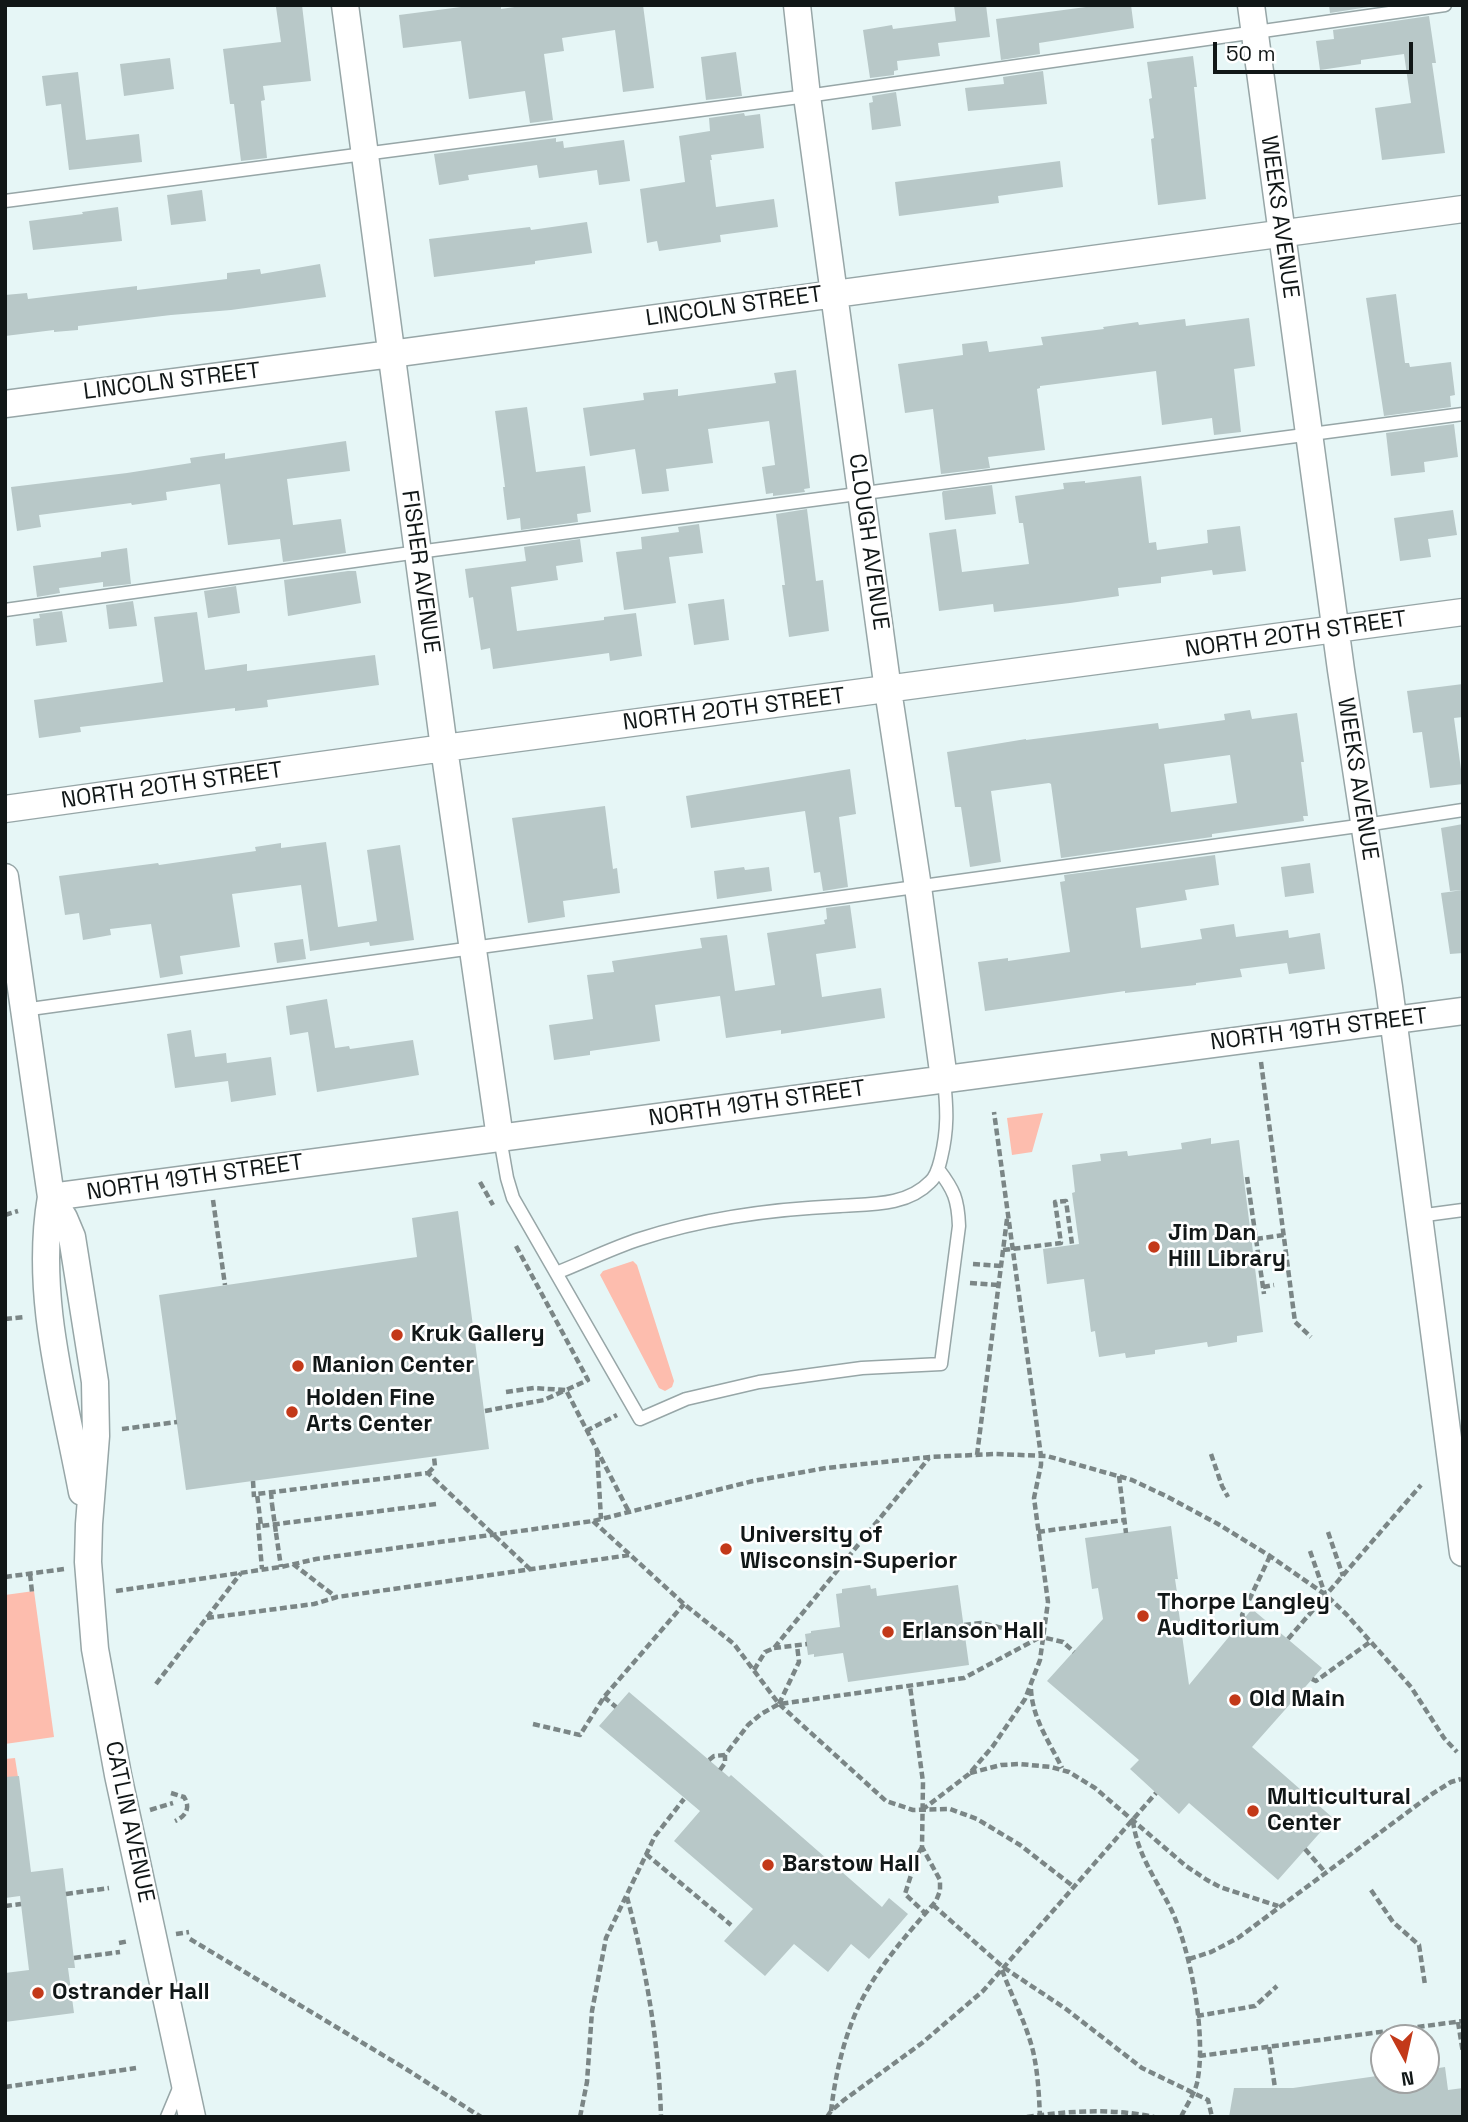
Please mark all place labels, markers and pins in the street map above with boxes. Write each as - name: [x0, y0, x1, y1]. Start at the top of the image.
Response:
- place label: Jim Dan Hill Library: [1168, 1220, 1286, 1274]
- marker: Jim Dan Hill Library: [1146, 1239, 1162, 1255]
- place label: Kruk Gallery: [411, 1321, 545, 1349]
- marker: Kruk Gallery: [389, 1327, 405, 1343]
- place label: Manion Center: [312, 1352, 474, 1380]
- marker: Manion Center: [290, 1358, 306, 1374]
- place label: Holden Fine Arts Center: [306, 1385, 435, 1439]
- marker: Holden Fine Arts Center: [284, 1404, 300, 1420]
- place label: University of Wisconsin-Superior: [740, 1522, 957, 1576]
- marker: University of Wisconsin-Superior: [718, 1541, 734, 1557]
- place label: Thorpe Langley Auditorium: [1157, 1589, 1330, 1643]
- marker: Thorpe Langley Auditorium: [1135, 1608, 1151, 1624]
- place label: Erlanson Hall: [902, 1618, 1044, 1646]
- marker: Erlanson Hall: [880, 1624, 896, 1640]
- place label: Old Main: [1249, 1686, 1345, 1714]
- marker: Old Main: [1227, 1692, 1243, 1708]
- place label: Multicultural Center: [1267, 1784, 1411, 1838]
- marker: Multicultural Center: [1245, 1803, 1261, 1819]
- place label: Barstow Hall: [782, 1851, 920, 1879]
- marker: Barstow Hall: [760, 1857, 776, 1873]
- place label: Ostrander Hall: [52, 1979, 210, 2007]
- marker: Ostrander Hall: [30, 1985, 46, 2001]

